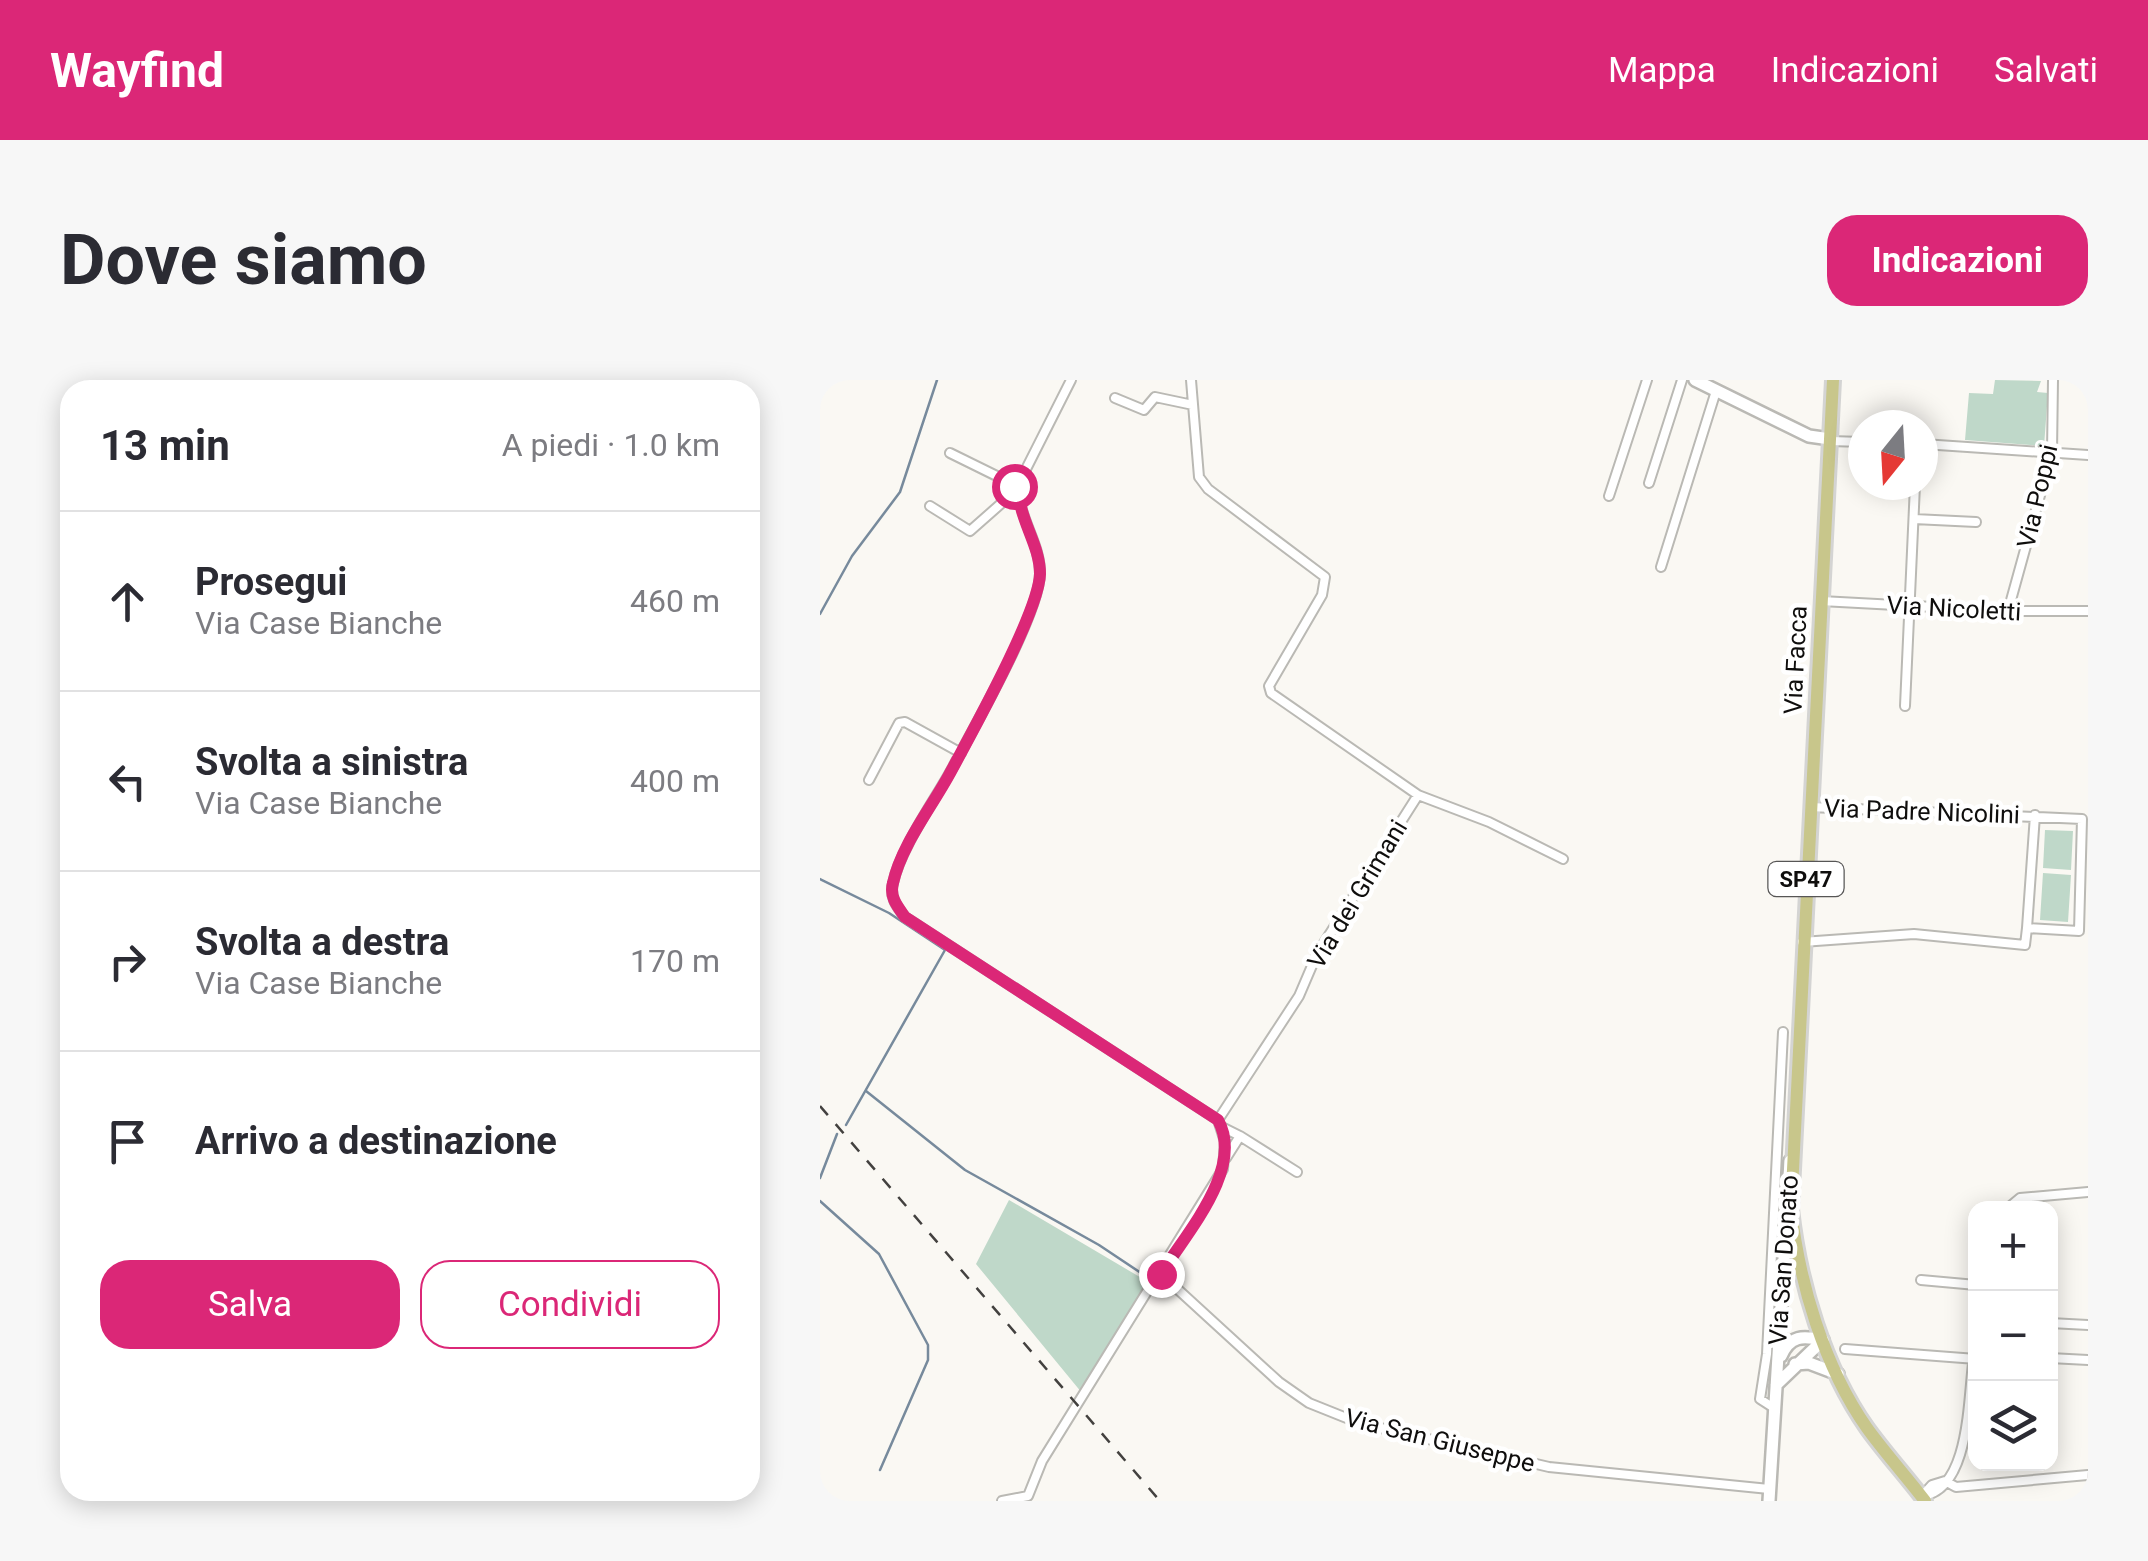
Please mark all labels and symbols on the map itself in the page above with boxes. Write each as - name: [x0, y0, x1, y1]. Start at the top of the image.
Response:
- north arrow: [1848, 410, 1938, 500]
- street label: Via Poppi: [2011, 441, 2064, 551]
- route start: [992, 464, 1038, 510]
- street label: Via Nicoletti: [1886, 590, 2022, 627]
- street label: Via Facca: [1778, 605, 1813, 715]
- street label: Via Padre Nicolini: [1823, 794, 2020, 829]
- street label: Via dei Grimani: [1302, 815, 1413, 974]
- road number: SP47: [1768, 862, 1844, 896]
- street label: Via San Donato: [1763, 1174, 1804, 1346]
- route end: [1139, 1252, 1185, 1298]
- street label: Via San Giuseppe: [1342, 1403, 1538, 1478]

